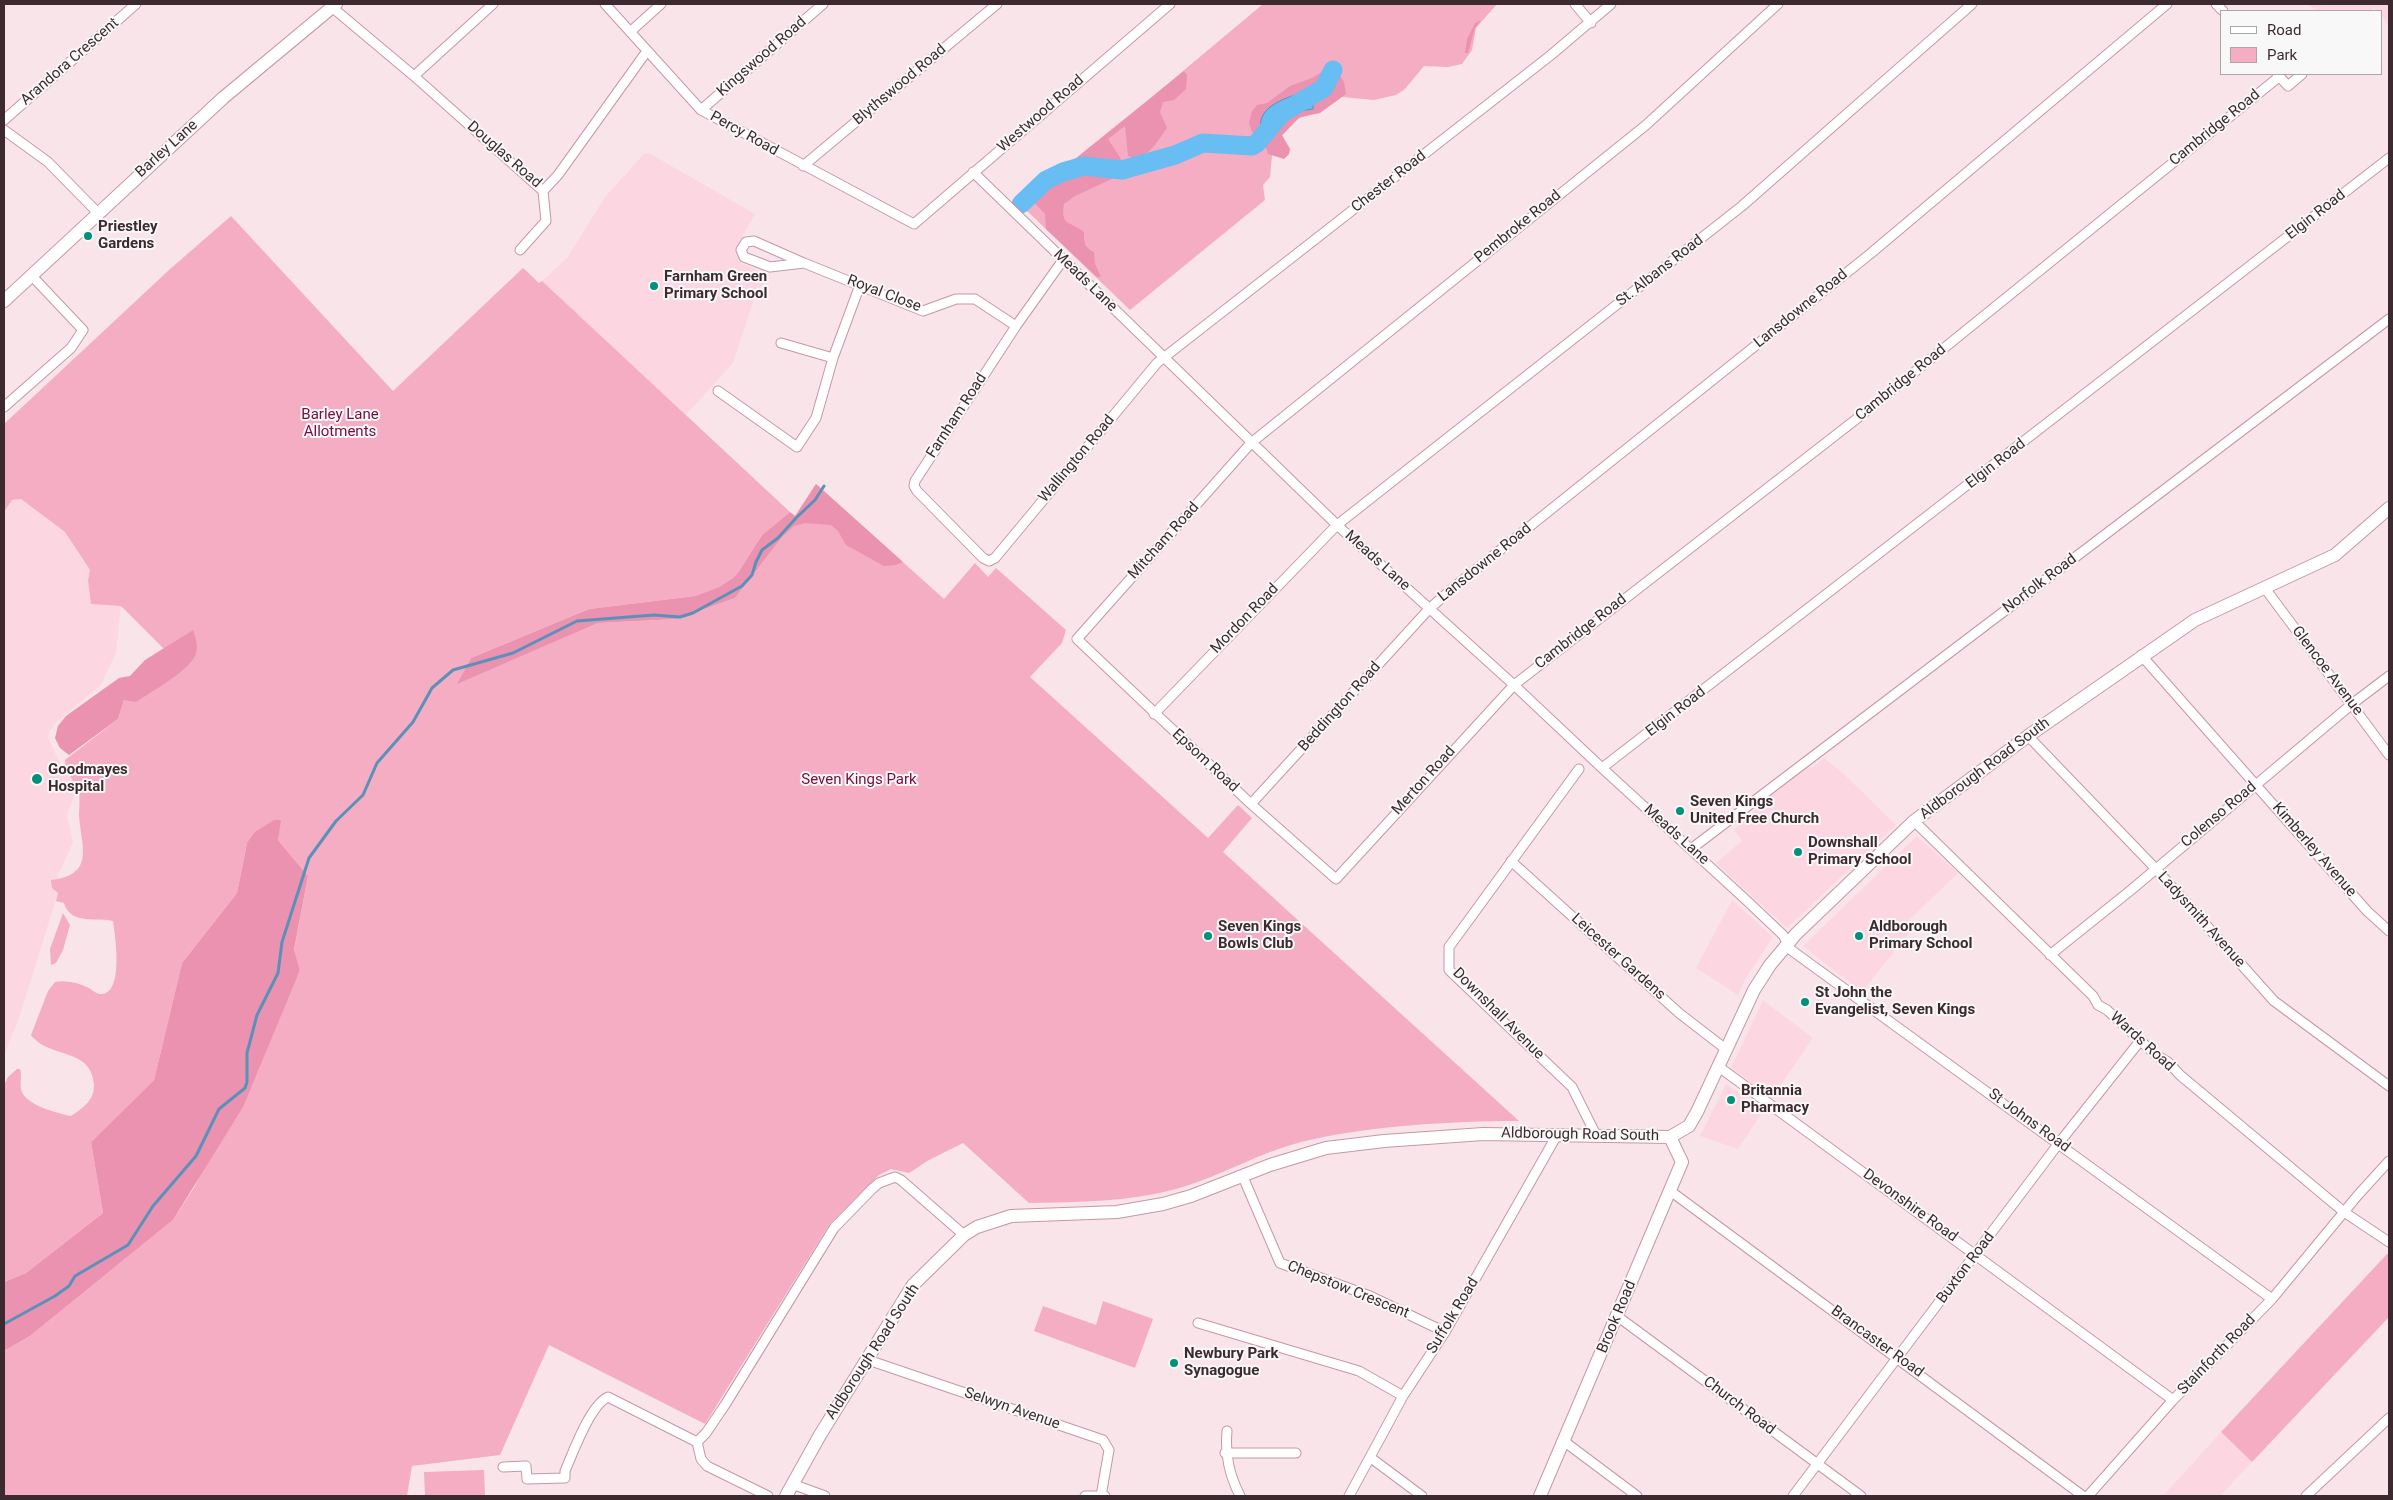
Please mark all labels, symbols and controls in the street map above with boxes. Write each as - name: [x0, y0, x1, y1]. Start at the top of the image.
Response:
- legend: [2220, 10, 2383, 75]
- street label: Kingswood Road: [714, 13, 810, 101]
- street label: Arandora Crescent: [17, 14, 123, 110]
- text: Road: [2267, 21, 2301, 39]
- street label: Blythswood Road: [850, 41, 950, 129]
- text: Park: [2267, 46, 2297, 64]
- street label: Westwood Road: [994, 72, 1088, 156]
- street label: Cambridge Road: [2166, 86, 2264, 170]
- street label: Percy Road: [707, 108, 781, 160]
- street label: Barley Lane: [132, 116, 202, 182]
- street label: Douglas Road: [463, 118, 545, 192]
- street label: Chester Road: [1348, 147, 1430, 217]
- street label: Elgin Road: [2283, 186, 2349, 244]
- street label: Pembroke Road: [1471, 187, 1565, 267]
- place label: Priestley Gardens: [98, 218, 158, 253]
- marker: Priestley Gardens: [82, 230, 94, 242]
- street label: St. Albans Road: [1613, 231, 1707, 311]
- street label: Meads Lane: [1049, 246, 1121, 316]
- street label: Lansdowne Road: [1751, 266, 1851, 352]
- place label: Farnham Green Primary School: [664, 268, 767, 303]
- street label: Royal Close: [844, 272, 924, 316]
- marker: Farnham Green Primary School: [648, 280, 660, 292]
- street label: Cambridge Road: [1852, 341, 1950, 425]
- street label: Farnham Road: [923, 370, 991, 462]
- park label: Barley Lane Allotments: [301, 406, 379, 441]
- street label: Wallington Road: [1035, 412, 1119, 506]
- street label: Elgin Road: [1963, 435, 2029, 493]
- street label: Mitcham Road: [1125, 499, 1203, 583]
- street label: Lansdowne Road: [1435, 520, 1535, 606]
- street label: Meads Lane: [1341, 527, 1413, 595]
- street label: Norfolk Road: [2000, 550, 2080, 618]
- street label: Mordon Road: [1207, 580, 1283, 658]
- street label: Cambridge Road: [1532, 591, 1630, 673]
- street label: Glencoe Avenue: [2288, 623, 2366, 719]
- street label: Beddington Road: [1295, 659, 1385, 755]
- street label: Elgin Road: [1643, 683, 1709, 741]
- street label: Aldborough Road South: [1916, 714, 2054, 824]
- street label: Epsom Road: [1168, 726, 1242, 796]
- street label: Merton Road: [1388, 743, 1460, 819]
- place label: Goodmayes Hospital: [48, 761, 128, 796]
- park label: Seven Kings Park: [801, 771, 917, 789]
- marker: Goodmayes Hospital: [30, 772, 44, 786]
- street label: Colenso Road: [2178, 778, 2260, 852]
- place label: Seven Kings United Free Church: [1690, 793, 1819, 828]
- street label: Kimberley Avenue: [2268, 799, 2360, 901]
- street label: Meads Lane: [1640, 801, 1712, 869]
- marker: Seven Kings United Free Church: [1674, 805, 1686, 817]
- place label: Downshall Primary School: [1808, 834, 1911, 869]
- marker: Downshall Primary School: [1792, 846, 1804, 858]
- street label: Ladysmith Avenue: [2153, 869, 2249, 971]
- street label: Leicester Gardens: [1567, 910, 1669, 1004]
- place label: Seven Kings Bowls Club: [1218, 918, 1301, 953]
- place label: Aldborough Primary School: [1869, 918, 1972, 953]
- marker: Seven Kings Bowls Club: [1202, 930, 1214, 942]
- marker: Aldborough Primary School: [1853, 930, 1865, 942]
- street label: Downshall Avenue: [1448, 964, 1548, 1064]
- place label: St John the Evangelist, Seven Kings: [1815, 984, 1975, 1019]
- marker: St John the Evangelist, Seven Kings: [1799, 996, 1811, 1008]
- street label: Wards Road: [2106, 1008, 2178, 1076]
- place label: Britannia Pharmacy: [1741, 1082, 1809, 1117]
- street label: St Johns Road: [1985, 1085, 2073, 1157]
- marker: Britannia Pharmacy: [1725, 1094, 1737, 1106]
- street label: Aldborough Road South: [1501, 1125, 1659, 1145]
- street label: Devonshire Road: [1859, 1166, 1961, 1246]
- street label: Buxton Road: [1933, 1229, 1999, 1307]
- street label: Chepstow Crescent: [1284, 1257, 1412, 1323]
- street label: Suffolk Road: [1423, 1275, 1483, 1357]
- street label: Brook Road: [1594, 1278, 1640, 1356]
- street label: Aldborough Road South: [822, 1281, 924, 1423]
- street label: Brancaster Road: [1827, 1302, 1927, 1382]
- street label: Stainforth Road: [2174, 1311, 2260, 1399]
- place label: Newbury Park Synagogue: [1184, 1345, 1279, 1380]
- marker: Newbury Park Synagogue: [1168, 1357, 1180, 1369]
- street label: Church Road: [1699, 1373, 1779, 1439]
- street label: Selwyn Avenue: [962, 1384, 1062, 1434]

